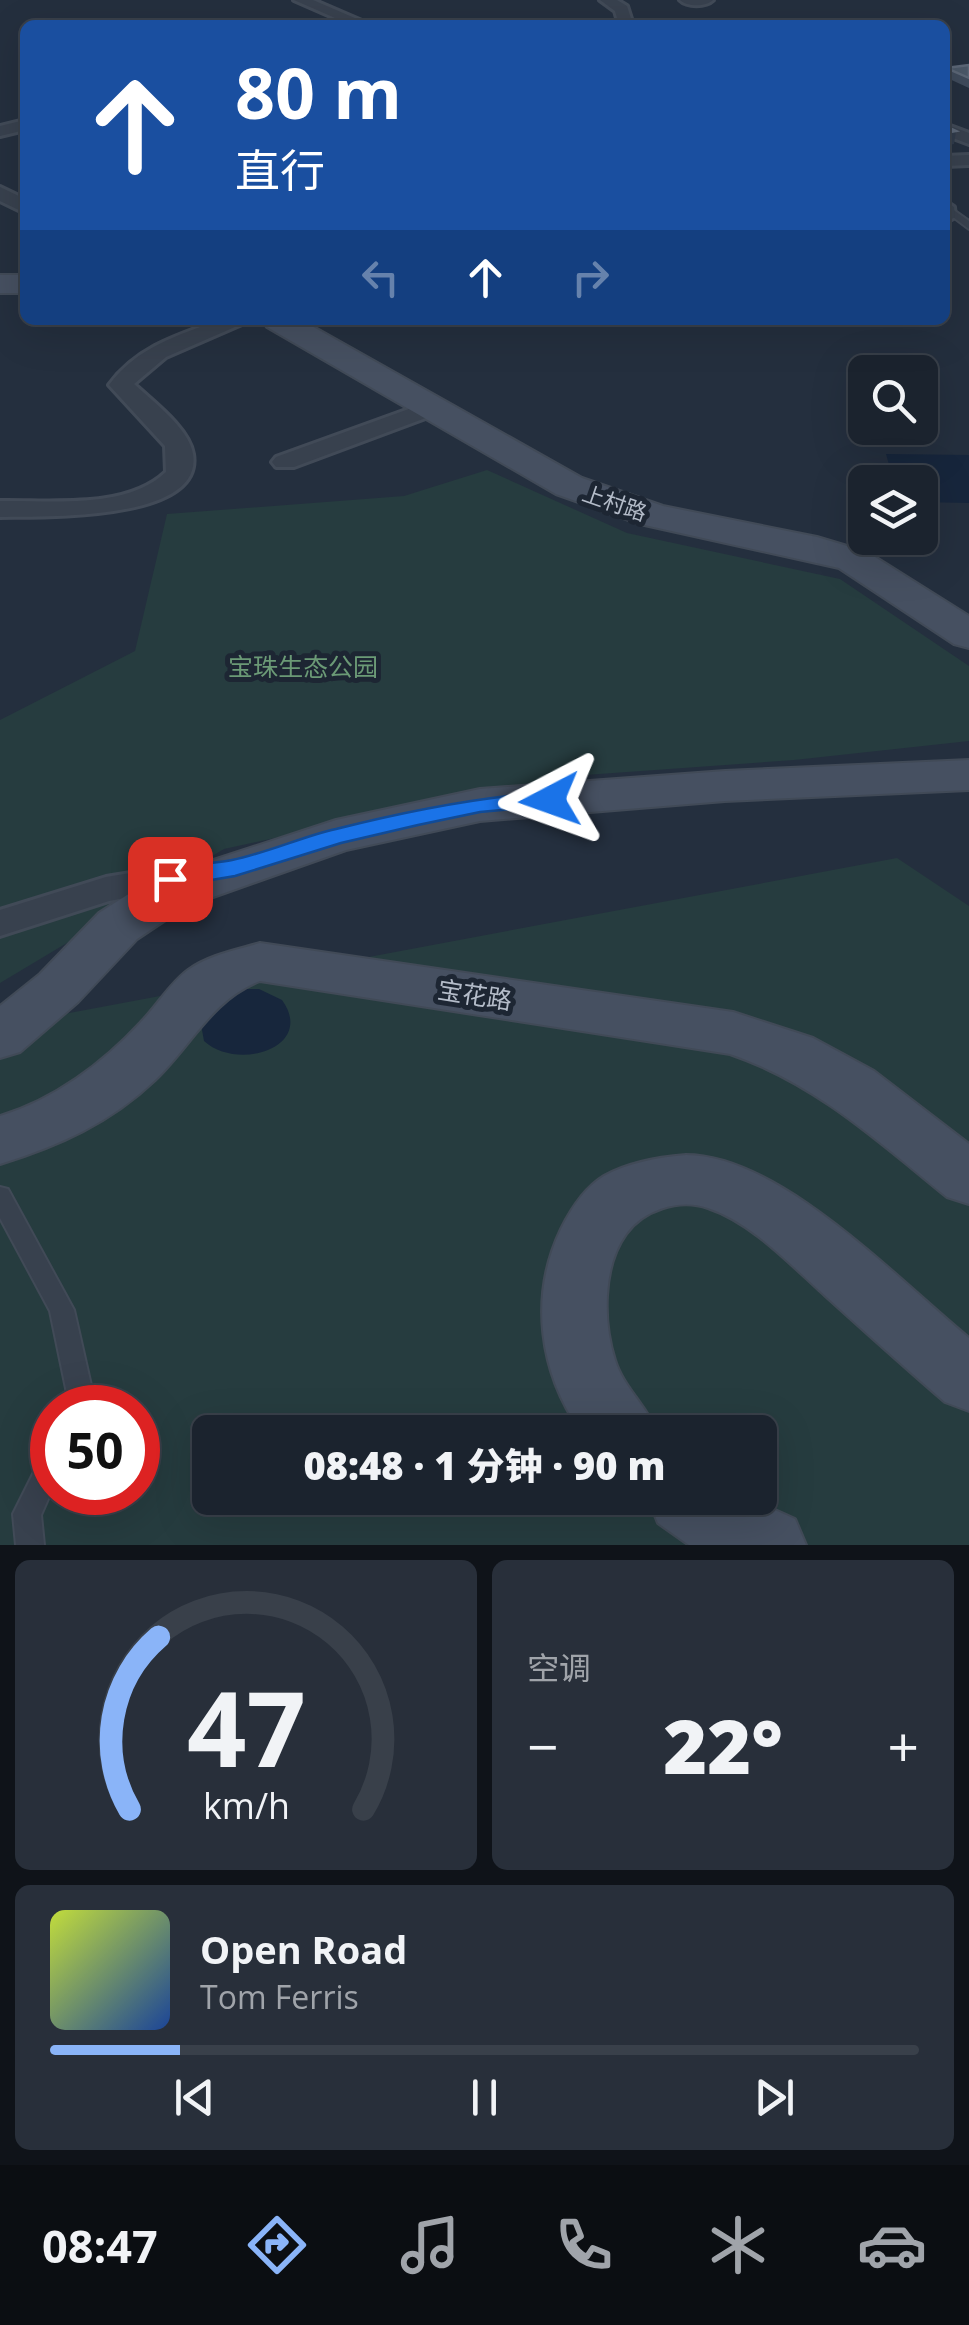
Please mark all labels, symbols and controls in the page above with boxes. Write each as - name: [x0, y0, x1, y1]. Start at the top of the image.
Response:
- text: 80 m: [235, 44, 402, 140]
- icon: ahead: [70, 60, 200, 190]
- text: 直行: [235, 139, 325, 200]
- icon: left: [353, 250, 408, 305]
- icon: ahead: [458, 250, 513, 305]
- icon: right: [563, 250, 618, 305]
- map controls: [848, 355, 938, 555]
- button: search: [848, 355, 938, 445]
- button: layers: [848, 465, 938, 555]
- street label: 上村路: [579, 477, 651, 527]
- park label: 宝珠生态公园: [228, 649, 378, 683]
- position arrow: [498, 748, 602, 852]
- pin: [128, 837, 213, 922]
- icon: arrive: [143, 852, 198, 907]
- street label: 宝花路: [435, 971, 515, 1017]
- speed limit sign: 50: [30, 1385, 160, 1515]
- text: 08:48 · 1 分钟 · 90 m: [303, 1439, 666, 1491]
- text: 空调: [527, 1646, 591, 1689]
- text: 47: [187, 1656, 305, 1797]
- text: 22°: [663, 1694, 783, 1796]
- text: −: [527, 1708, 558, 1783]
- text: +: [888, 1708, 919, 1783]
- text: km/h: [203, 1781, 289, 1829]
- text: Open Road: [200, 1923, 407, 1975]
- text: Tom Ferris: [200, 1975, 359, 2018]
- icon: previous: [167, 2070, 222, 2125]
- icon: pause: [457, 2070, 512, 2125]
- icon: next: [747, 2070, 802, 2125]
- icon: directions: [242, 2210, 312, 2280]
- icon: music: [395, 2210, 465, 2280]
- icon: phone: [549, 2210, 619, 2280]
- icon: climate: [703, 2210, 773, 2280]
- icon: car: [857, 2210, 927, 2280]
- text: 08:47: [42, 2215, 158, 2276]

